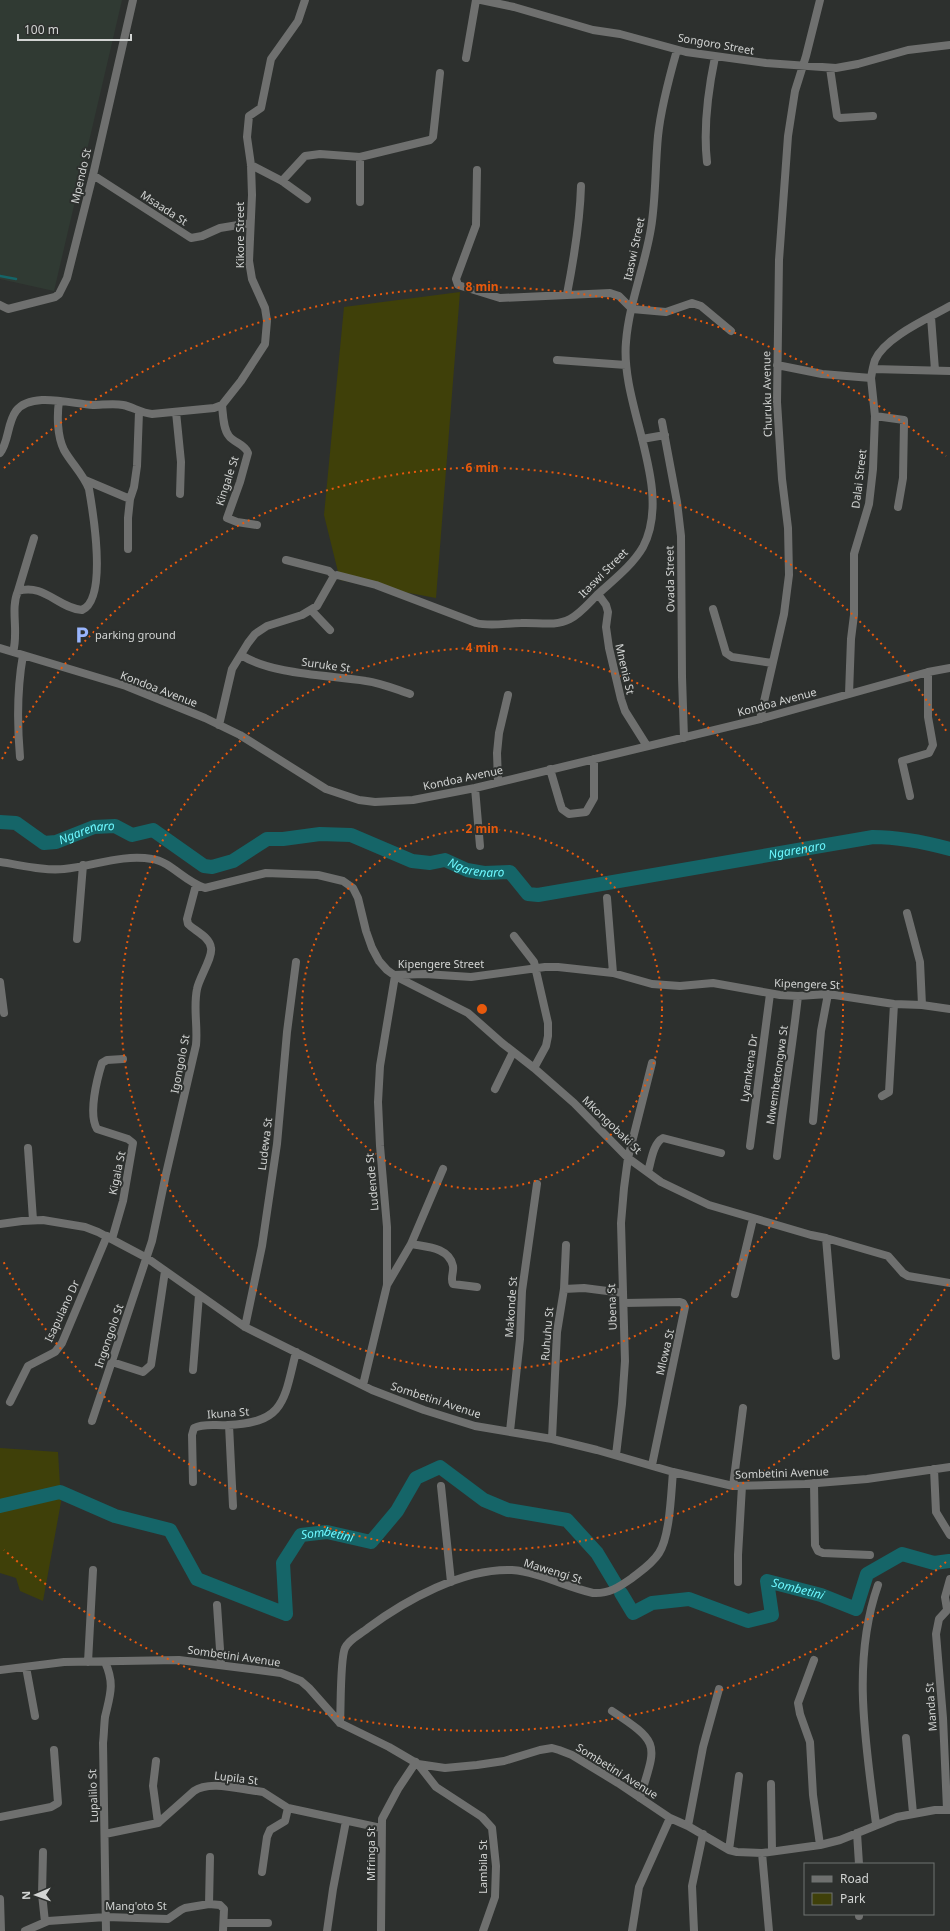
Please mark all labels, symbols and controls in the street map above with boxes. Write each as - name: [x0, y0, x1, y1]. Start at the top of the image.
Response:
- scale bar: [18, 16, 131, 42]
- text: 100 m: [24, 21, 59, 38]
- street label: Songoro Street: [677, 29, 756, 58]
- street label: Mpendo St: [67, 147, 94, 205]
- street label: Msaada St: [138, 187, 191, 228]
- street label: Kikore Street: [232, 202, 247, 268]
- street label: Itaswi Street: [620, 216, 648, 282]
- text: 8 min: [465, 278, 499, 295]
- street label: Churuku Avenue: [758, 351, 775, 437]
- street label: Dalai Street: [847, 448, 870, 509]
- street label: Kingale St: [211, 454, 242, 508]
- text: 6 min: [465, 459, 499, 476]
- street label: Itaswi Street: [575, 545, 631, 601]
- street label: Ovada Street: [661, 545, 678, 613]
- parking icon: parking ground: [72, 625, 92, 645]
- place label: parking ground: [95, 627, 176, 642]
- text: 4 min: [465, 639, 499, 656]
- street label: Mnenia St: [612, 642, 639, 696]
- street label: Suruke St: [301, 654, 351, 675]
- street label: Kondoa Avenue: [119, 667, 200, 710]
- street label: Kondoa Avenue: [736, 684, 818, 719]
- street label: Kondoa Avenue: [422, 762, 504, 793]
- water label: Ngarenaro: [56, 817, 115, 848]
- text: 2 min: [465, 820, 499, 837]
- water label: Ngarenaro: [767, 836, 827, 863]
- water label: Ngarenaro: [445, 853, 505, 881]
- street label: Kipengere Street: [398, 956, 484, 971]
- street label: Kipengere St: [774, 975, 840, 992]
- centre of rings: [475, 1002, 489, 1016]
- street label: Mwembetongwa St: [762, 1024, 791, 1125]
- street label: Igongolo St: [166, 1033, 193, 1095]
- street label: Lyamkena Dr: [736, 1033, 761, 1103]
- street label: Mkongobaki St: [579, 1092, 645, 1157]
- street label: Ludewa St: [254, 1117, 275, 1171]
- street label: Kigala St: [105, 1150, 128, 1196]
- street label: Ludende St: [361, 1152, 382, 1212]
- street label: Makonde St: [501, 1276, 520, 1338]
- street label: Isapulano Dr: [41, 1277, 83, 1344]
- street label: Ubena St: [603, 1283, 620, 1331]
- street label: Ingongolo St: [91, 1302, 126, 1370]
- street label: Ruhuhu St: [537, 1307, 556, 1361]
- street label: Mlowa St: [652, 1327, 677, 1376]
- street label: Sombetini Avenue: [389, 1378, 483, 1421]
- street label: Ikuna St: [206, 1404, 250, 1421]
- street label: Sombetini Avenue: [735, 1463, 829, 1482]
- water label: Sombetini: [300, 1523, 356, 1546]
- street label: Mawengi St: [522, 1555, 584, 1587]
- water label: Sombetini: [770, 1574, 828, 1604]
- street label: Sombetini Avenue: [187, 1642, 282, 1669]
- street label: Manda St: [921, 1682, 940, 1732]
- street label: Sombetini Avenue: [573, 1739, 661, 1802]
- street label: Lupila St: [213, 1767, 259, 1788]
- street label: Lupalilo St: [84, 1769, 101, 1823]
- street label: Mfringa St: [363, 1827, 378, 1881]
- street label: Lambila St: [475, 1840, 490, 1894]
- legend: [804, 1863, 934, 1915]
- text: Road: [840, 1870, 869, 1887]
- north arrow: [16, 1875, 56, 1915]
- text: Park: [840, 1890, 866, 1907]
- text: N: [18, 1891, 33, 1900]
- street label: Mang'oto St: [105, 1898, 167, 1913]

